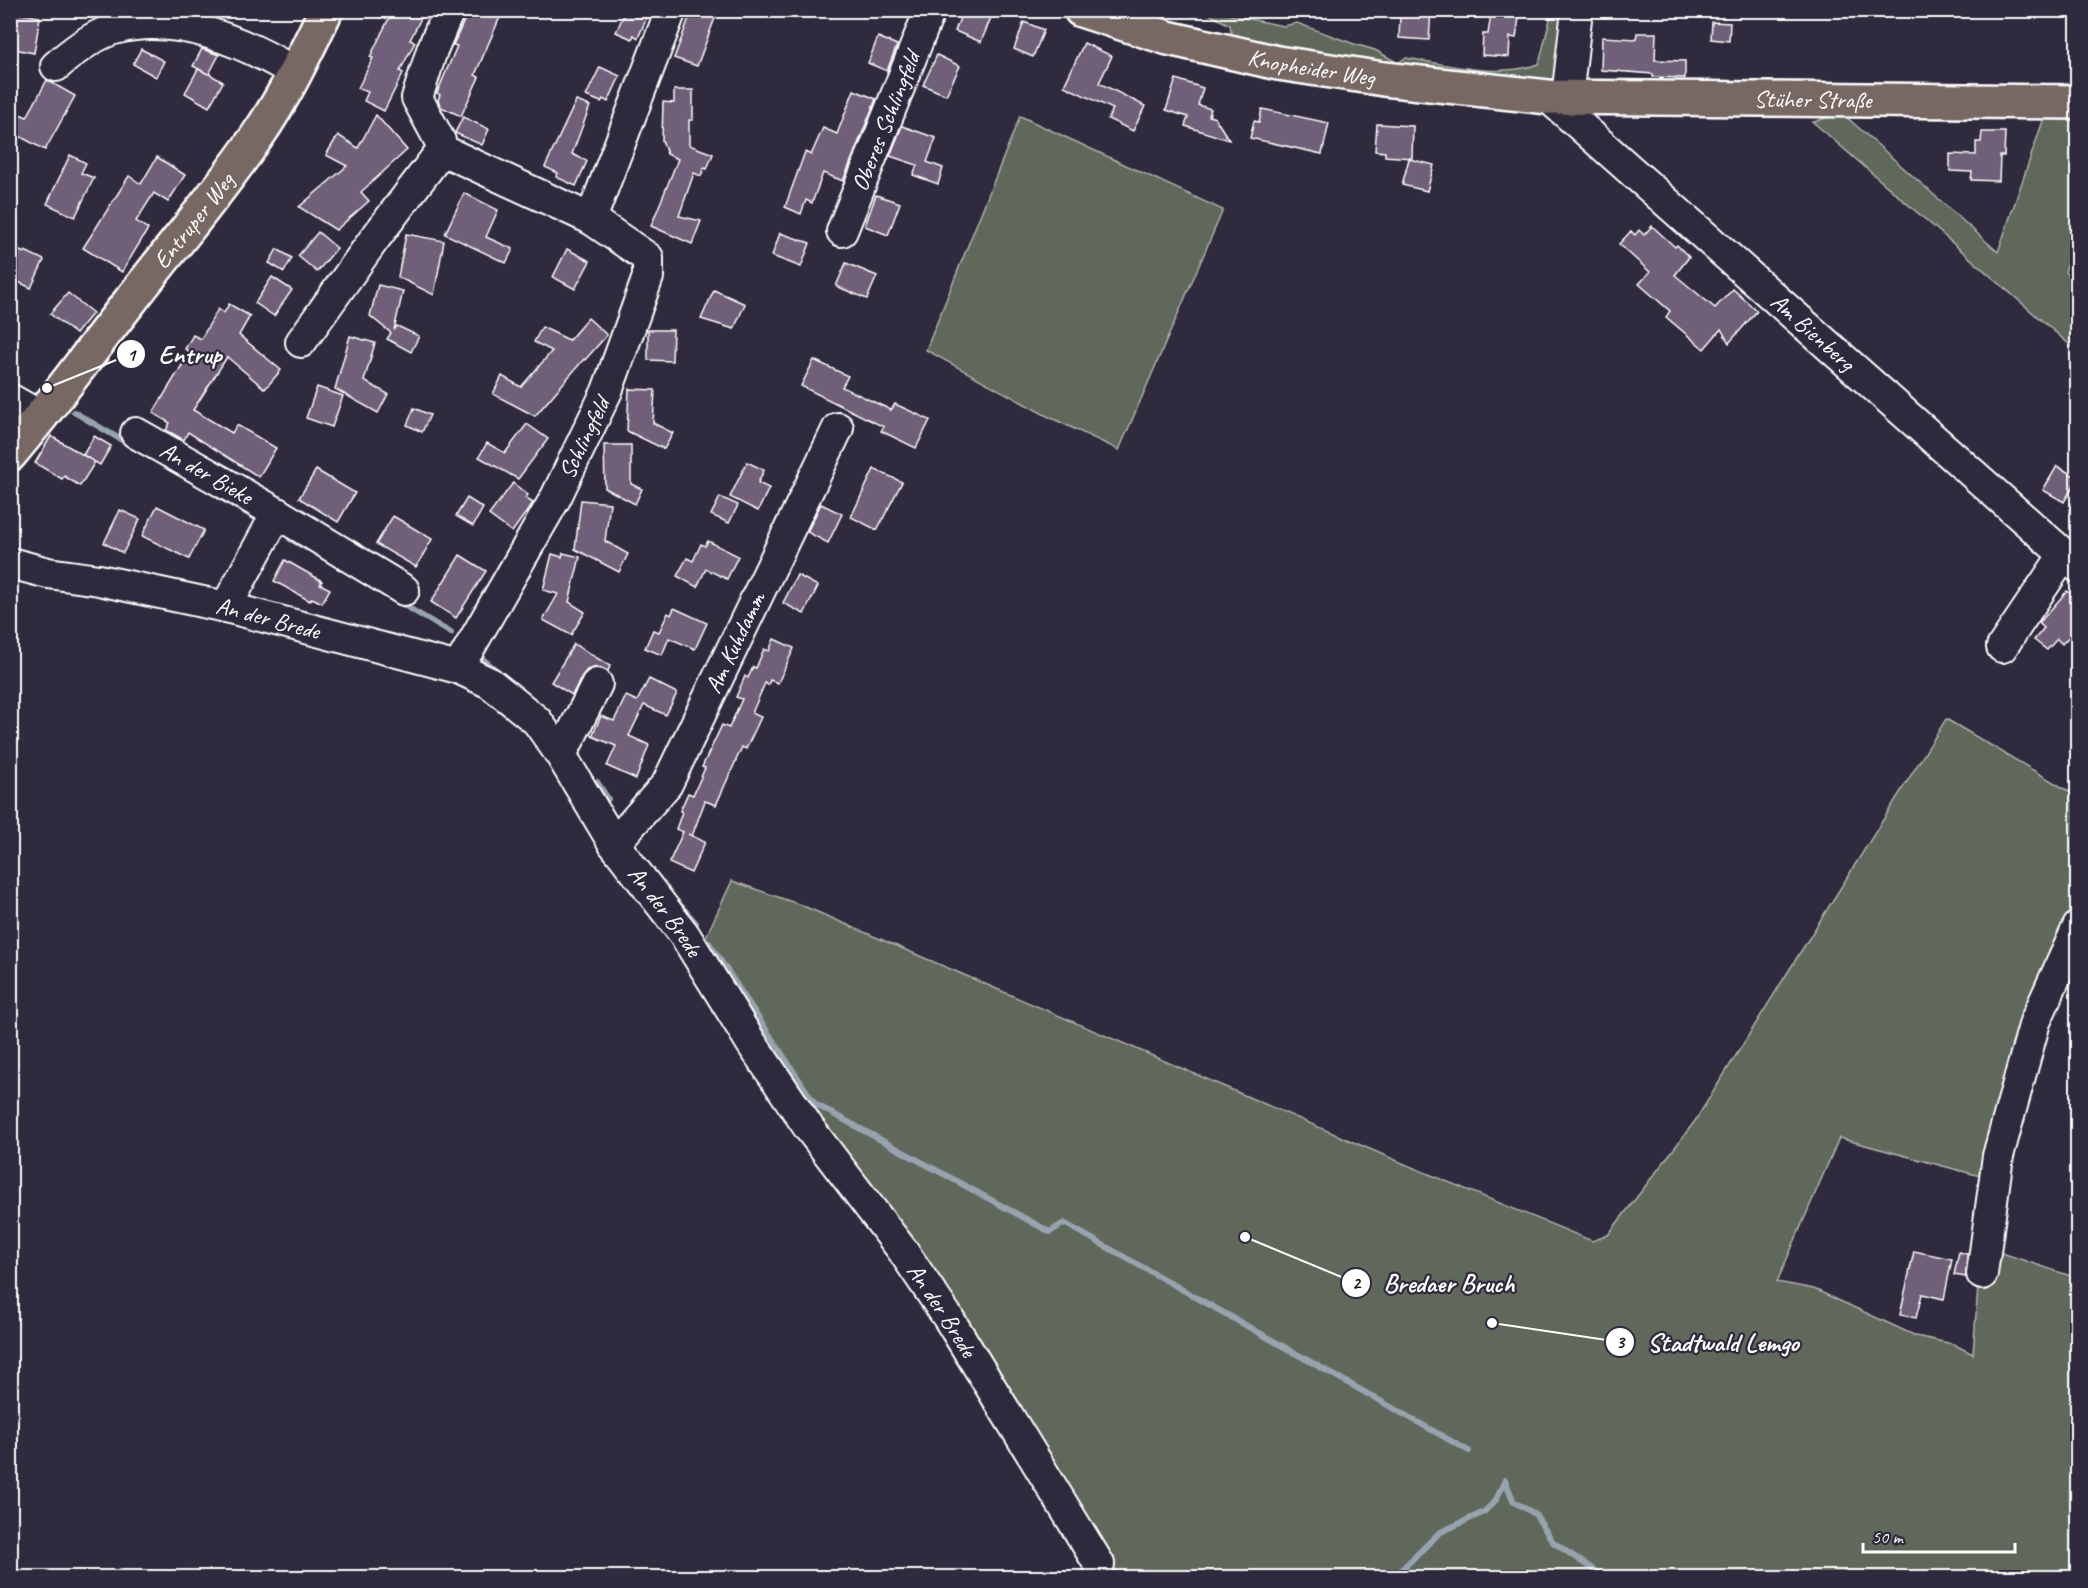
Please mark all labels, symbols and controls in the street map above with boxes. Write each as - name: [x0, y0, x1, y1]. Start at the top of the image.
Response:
- street label: Knopheider Weg: [1245, 42, 1378, 93]
- street label: Oberes Schlingfeld: [844, 44, 928, 195]
- street label: Stüher Straße: [1754, 84, 1874, 115]
- street label: Entruper Weg: [147, 165, 242, 275]
- street label: Am Bienberg: [1765, 287, 1863, 379]
- callout: Entrup: [116, 332, 233, 376]
- text: Entrup: [158, 338, 224, 371]
- text: 1: [127, 344, 137, 366]
- street label: Schlingfeld: [552, 389, 618, 484]
- street label: An der Bieke: [155, 435, 260, 512]
- street label: Am Kuhdamm: [698, 586, 773, 698]
- street label: An der Brede: [213, 590, 325, 647]
- street label: An der Brede: [621, 860, 710, 964]
- street label: An der Brede: [900, 1257, 985, 1364]
- callout: Bredaer Bruch: [1341, 1261, 1526, 1305]
- text: Bredaer Bruch: [1383, 1267, 1515, 1300]
- text: 2: [1352, 1272, 1362, 1294]
- callout: Stadtwald Lemgo: [1605, 1320, 1810, 1364]
- text: Stadtwald Lemgo: [1647, 1326, 1800, 1359]
- text: 3: [1616, 1331, 1626, 1353]
- scale bar: [1863, 1516, 2014, 1554]
- text: 50 m: [1872, 1526, 1905, 1548]

